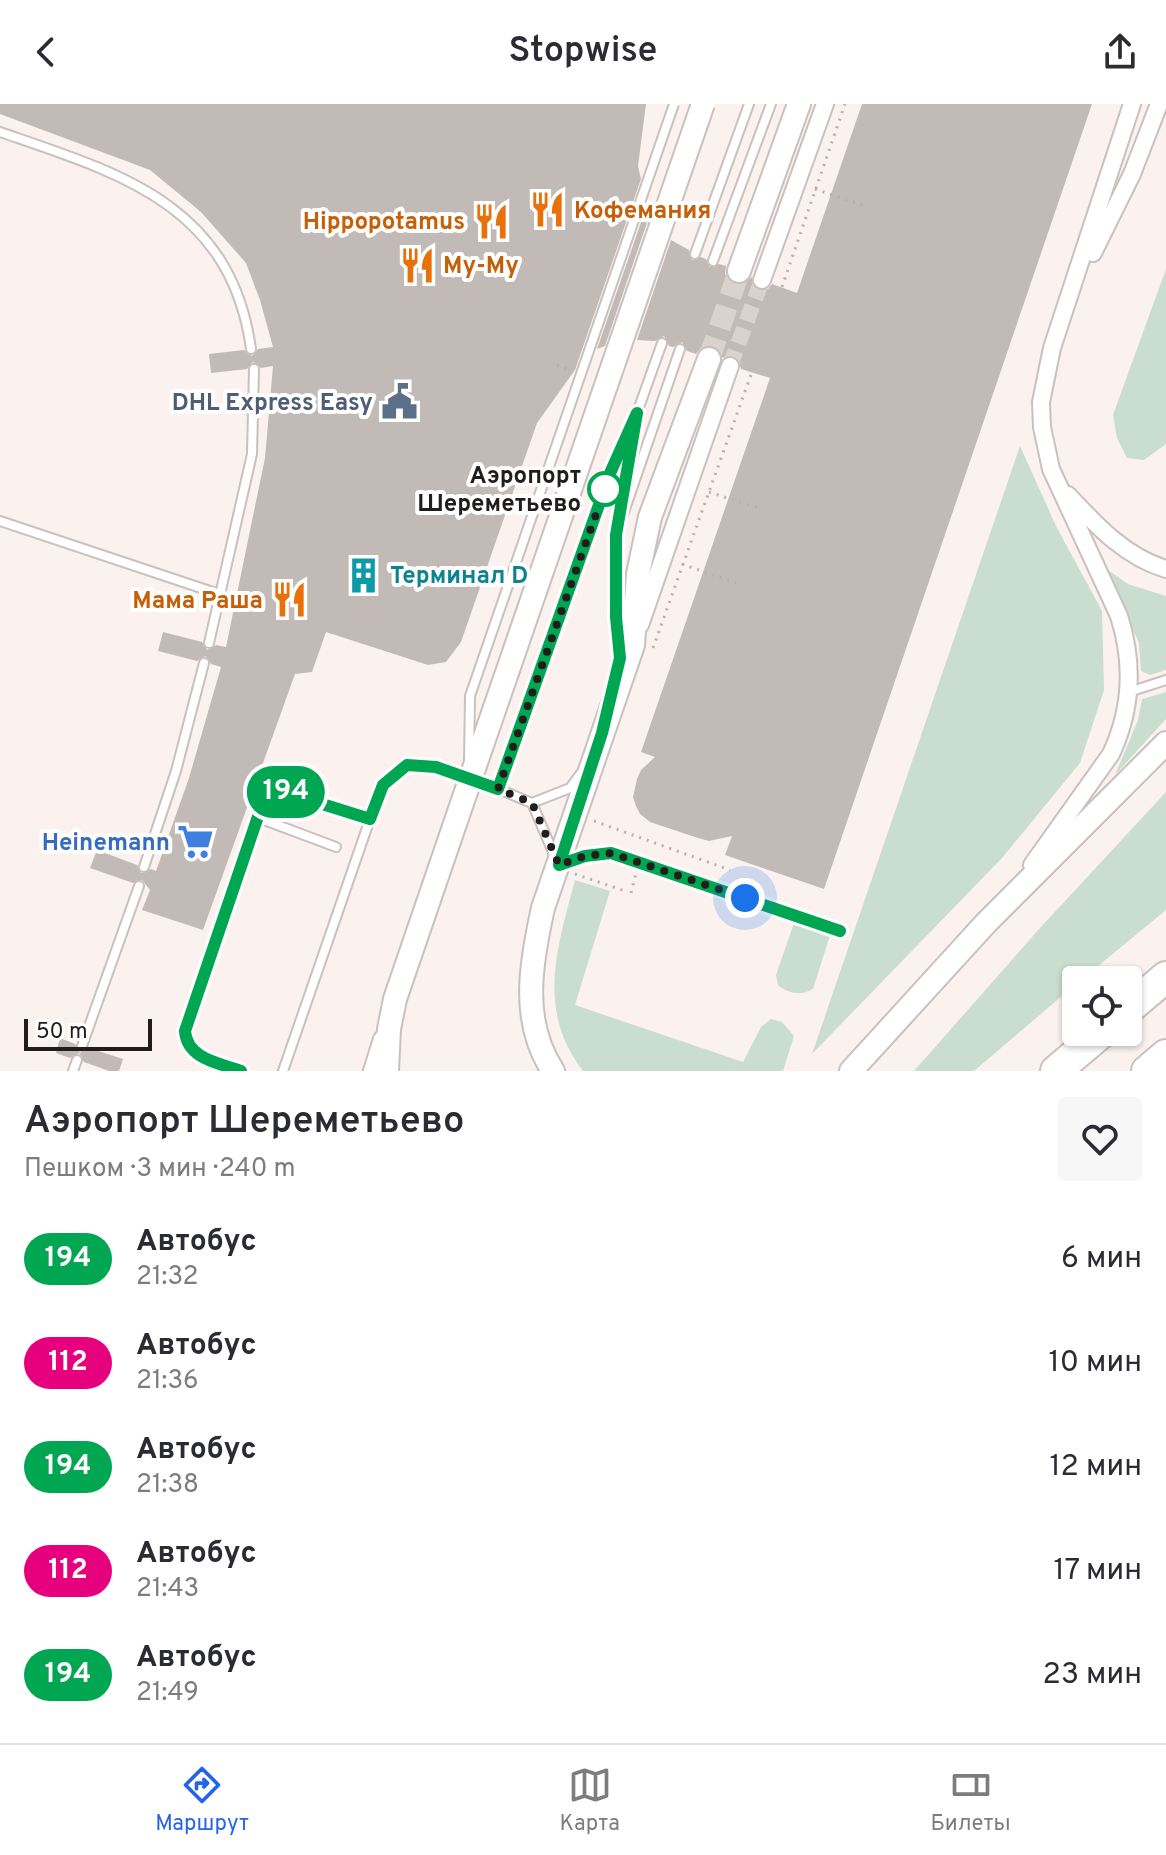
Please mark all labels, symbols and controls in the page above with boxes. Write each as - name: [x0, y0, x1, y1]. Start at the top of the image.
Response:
- text: Stopwise: [509, 29, 657, 75]
- icon: back: [24, 30, 68, 74]
- icon: share: [1098, 30, 1142, 74]
- restaurant icon: Кофемания: [529, 191, 567, 229]
- place label: Кофемания: [574, 197, 711, 227]
- restaurant icon: Hippopotamus: [472, 202, 510, 240]
- place label: Hippopotamus: [303, 208, 465, 238]
- restaurant icon: Му-Му: [398, 246, 436, 284]
- place label: Му-Му: [443, 252, 519, 282]
- public building icon: DHL Express Easy: [380, 383, 418, 421]
- place label: DHL Express Easy: [172, 389, 373, 419]
- place label: Аэропорт Шереметьево: [417, 462, 581, 520]
- marker: Аэропорт Шереметьево: [588, 472, 622, 506]
- building icon: Терминал D: [345, 556, 383, 594]
- place label: Терминал D: [390, 562, 528, 592]
- restaurant icon: Мама Раша: [270, 581, 308, 619]
- place label: Мама Раша: [132, 587, 263, 617]
- line badge: 194: [240, 766, 332, 818]
- text: 194: [263, 774, 309, 810]
- supermarket icon: Heinemann: [177, 823, 215, 861]
- place label: Heinemann: [42, 829, 170, 859]
- your location: [725, 878, 765, 918]
- map controls: [1062, 966, 1142, 1046]
- button: locate: [1062, 966, 1142, 1046]
- scale bar: [24, 1015, 152, 1051]
- text: 50 m: [36, 1019, 88, 1046]
- button: heart: [1058, 1097, 1142, 1181]
- text: Аэропорт Шереметьево: [24, 1098, 464, 1147]
- text: Пешком · 3 мин · 240 m: [24, 1153, 296, 1186]
- text: Автобус: [136, 1224, 257, 1261]
- text: 194: [45, 1241, 91, 1277]
- text: 6 мин: [1061, 1241, 1142, 1278]
- text: 21:32: [136, 1261, 199, 1294]
- text: Автобус: [136, 1328, 257, 1365]
- text: 112: [48, 1345, 88, 1381]
- text: 10 мин: [1049, 1345, 1142, 1382]
- text: 21:36: [136, 1365, 199, 1398]
- text: Автобус: [136, 1432, 257, 1469]
- text: 194: [45, 1449, 91, 1485]
- text: 12 мин: [1049, 1449, 1142, 1486]
- text: 21:38: [136, 1469, 199, 1502]
- text: Автобус: [136, 1536, 257, 1573]
- text: 112: [48, 1553, 88, 1589]
- text: 17 мин: [1053, 1553, 1142, 1590]
- text: 21:43: [136, 1573, 199, 1606]
- text: Автобус: [136, 1640, 257, 1677]
- text: 194: [45, 1657, 91, 1693]
- text: 23 мин: [1043, 1657, 1142, 1694]
- text: 21:49: [136, 1677, 199, 1710]
- tab: Маршрут: [155, 1763, 249, 1838]
- tab: Карта: [560, 1763, 620, 1838]
- tab: Билеты: [930, 1763, 1011, 1838]

